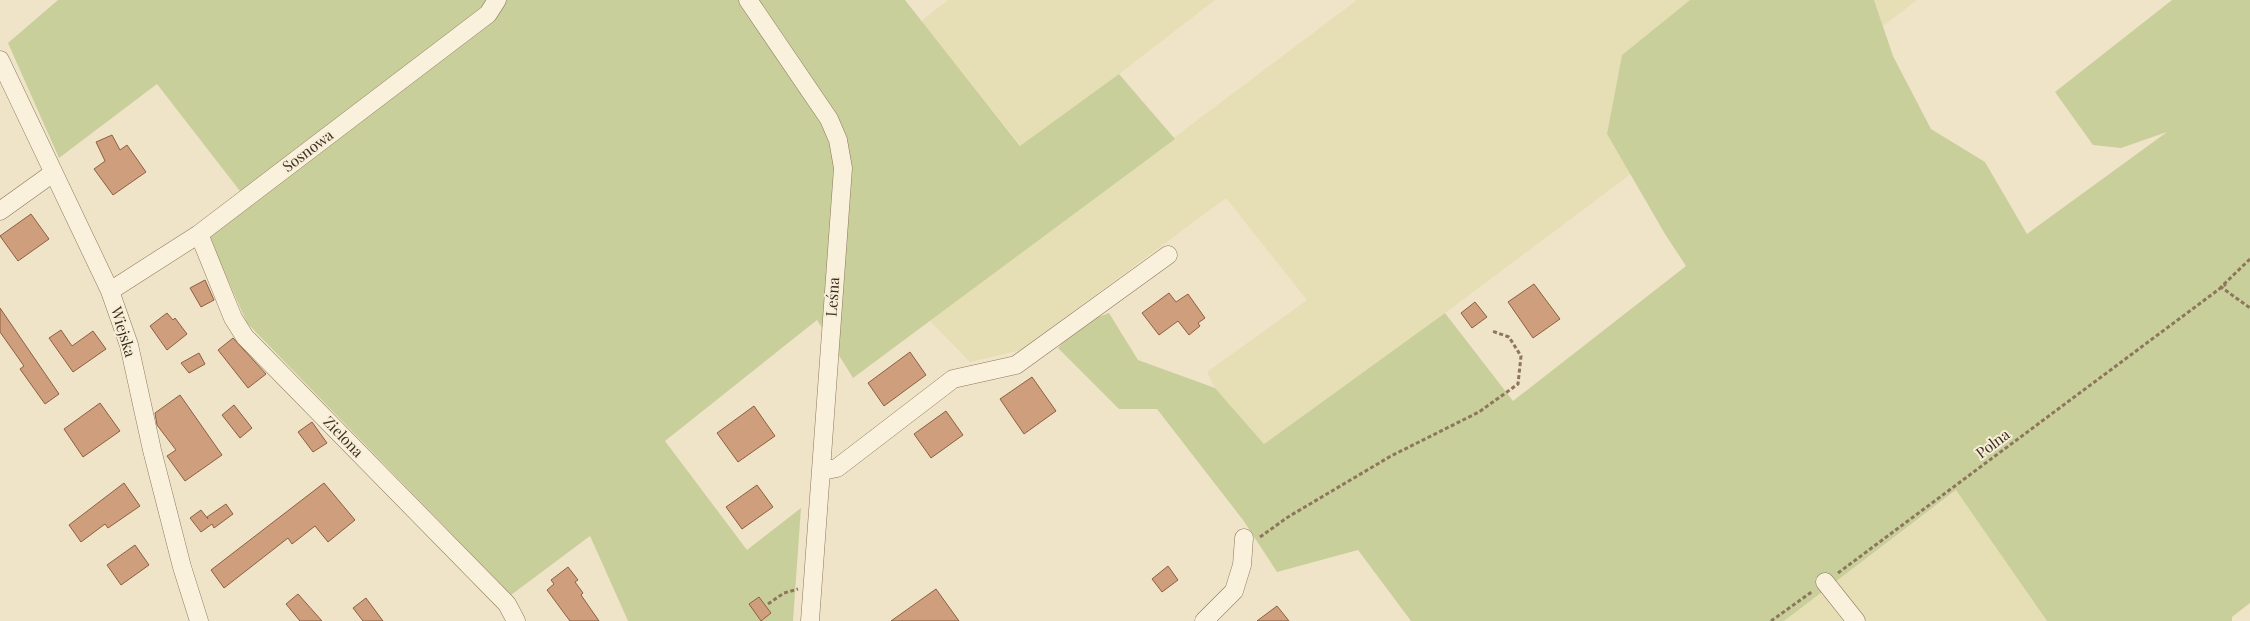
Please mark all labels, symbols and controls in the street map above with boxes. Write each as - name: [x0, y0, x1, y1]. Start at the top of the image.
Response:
- street label: Sosnowa: [278, 124, 337, 176]
- street label: Leśna: [821, 276, 843, 317]
- street label: Wiejska: [107, 303, 141, 360]
- street label: Zielona: [319, 411, 369, 461]
- street label: Polna: [1971, 424, 2014, 462]

